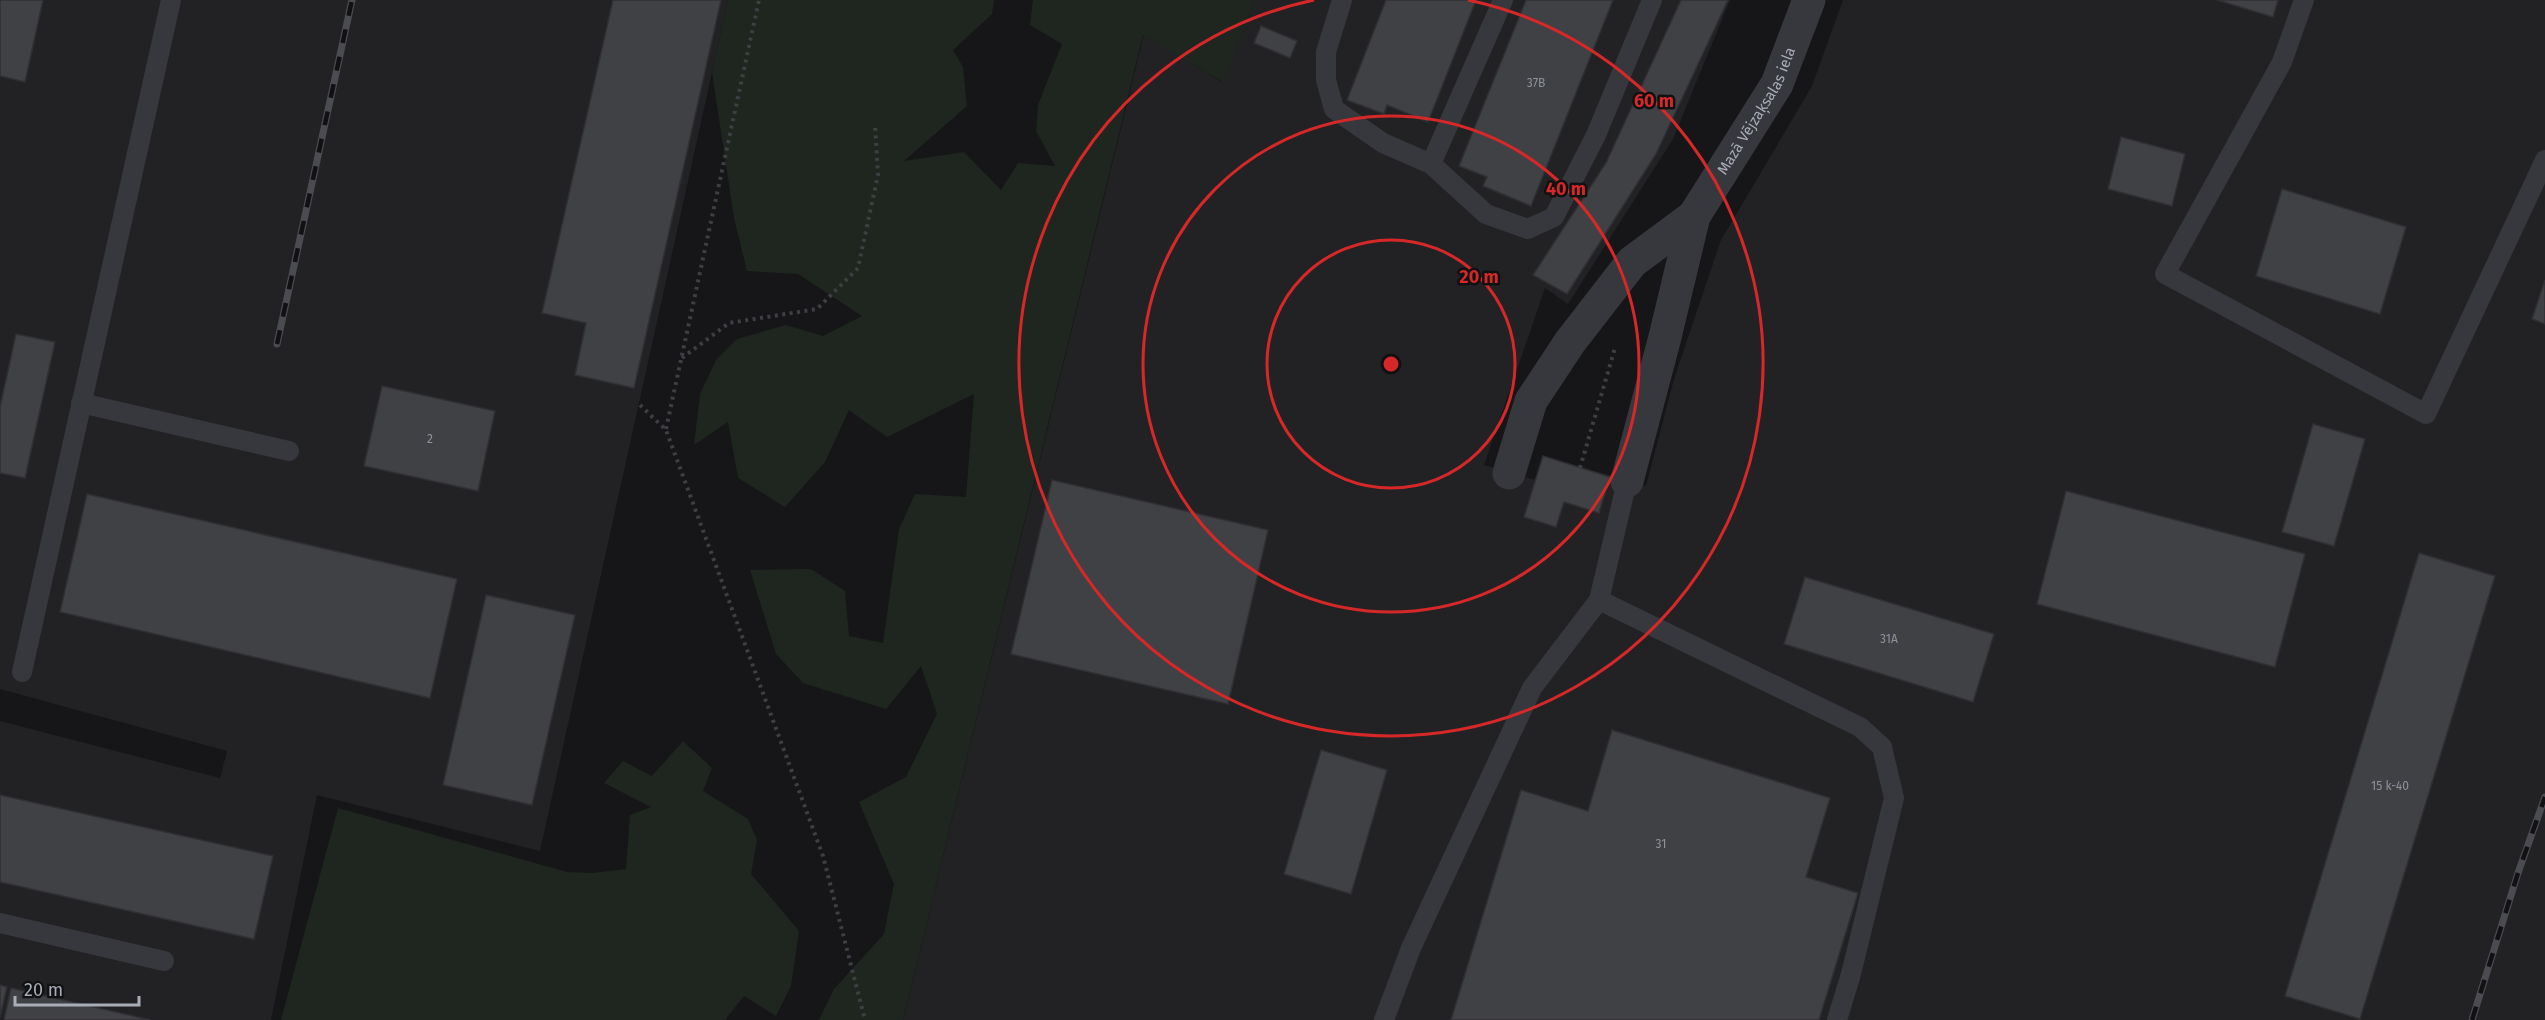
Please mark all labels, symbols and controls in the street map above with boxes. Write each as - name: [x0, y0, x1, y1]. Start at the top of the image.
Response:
- street label: Mazā Vējzaķsalas iela: [1713, 45, 1799, 178]
- house number: 37B: [1527, 76, 1545, 90]
- text: 60 m: [1634, 90, 1674, 112]
- text: 40 m: [1546, 178, 1586, 200]
- text: 20 m: [1459, 266, 1499, 288]
- centre of rings: [1381, 354, 1401, 374]
- house number: 2: [427, 432, 433, 446]
- house number: 31A: [1880, 632, 1898, 646]
- house number: 15 k-40: [2371, 779, 2409, 793]
- house number: 31: [1656, 837, 1666, 851]
- scale bar: [15, 969, 140, 1007]
- text: 20 m: [24, 979, 63, 1001]

